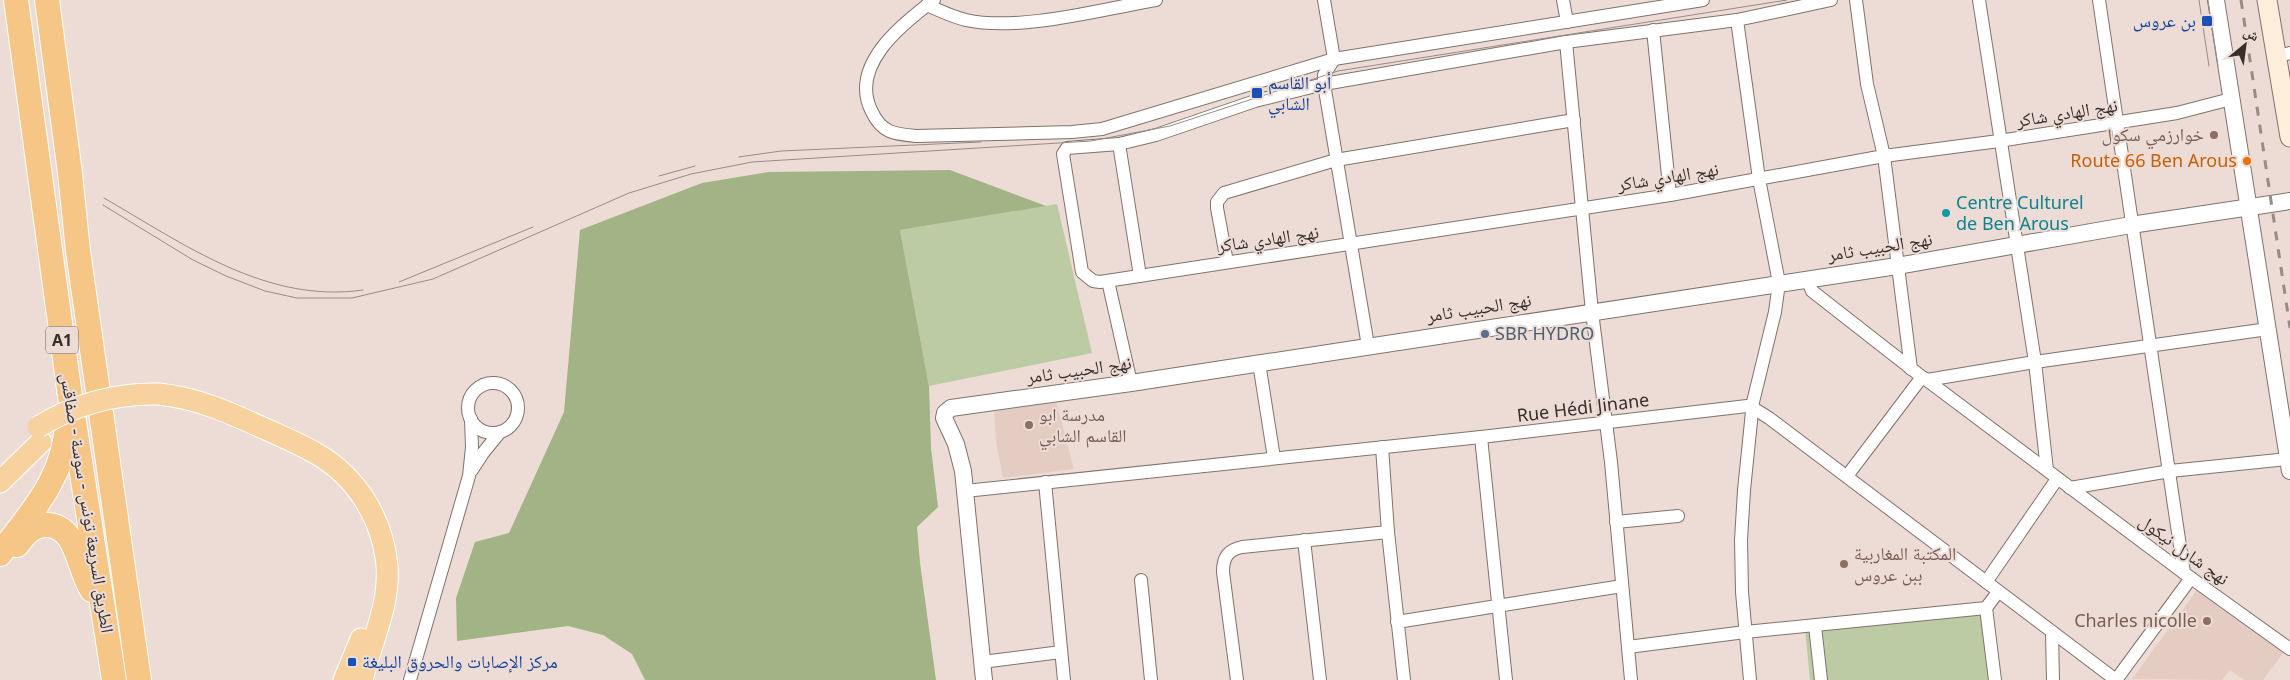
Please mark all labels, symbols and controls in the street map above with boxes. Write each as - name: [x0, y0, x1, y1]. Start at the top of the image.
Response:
- place label: بن عروس: [2133, 8, 2196, 32]
- marker: بن عروس: [2200, 14, 2214, 28]
- north arrow: [2220, 20, 2270, 70]
- text: ش: [2240, 21, 2263, 45]
- place label: أبو القاسم الشابي: [1268, 70, 1331, 119]
- marker: أبو القاسم الشابي: [1250, 86, 1264, 100]
- street label: نهج الهادي شاكر: [2013, 92, 2120, 136]
- place label: خوارزمي سكول: [2101, 122, 2204, 150]
- marker: خوارزمي سكول: [2208, 129, 2220, 141]
- place label: Route 66 Ben Arous: [2070, 148, 2237, 172]
- marker: Route 66 Ben Arous: [2241, 155, 2253, 167]
- street label: نهج الهادي شاكر: [1614, 156, 1721, 200]
- place label: Centre Culturel de Ben Arous: [1956, 190, 2084, 235]
- marker: Centre Culturel de Ben Arous: [1940, 207, 1952, 219]
- street label: نهج الهادي شاكر: [1215, 219, 1321, 261]
- street label: نهج الحبيب ثامر: [1825, 226, 1934, 267]
- street label: نهج الحبيب ثامر: [1424, 287, 1533, 328]
- place label: SBR HYDRO: [1495, 321, 1594, 345]
- road number: A1: [46, 326, 78, 354]
- marker: SBR HYDRO: [1479, 328, 1491, 340]
- street label: نهج الحبيب ثامر: [1024, 350, 1133, 389]
- street label: الطريق السريعة تونس - سوسة - صفاقس: [56, 371, 120, 635]
- street label: Rue Hédi Jinane: [1515, 387, 1650, 427]
- place label: مدرسة ابو القاسم الشابي: [1039, 402, 1127, 451]
- marker: مدرسة ابو القاسم الشابي: [1023, 419, 1035, 431]
- street label: نهج شارل نيكول: [2134, 508, 2235, 591]
- place label: المكتبة المغاربية ببن عروس: [1854, 541, 1956, 586]
- marker: المكتبة المغاربية ببن عروس: [1838, 558, 1850, 570]
- place label: Charles nicolle: [2074, 608, 2197, 632]
- marker: Charles nicolle: [2201, 615, 2213, 627]
- place label: مركز الإصابات والحروق البليغة: [362, 649, 558, 673]
- marker: مركز الإصابات والحروق البليغة: [346, 656, 358, 668]

